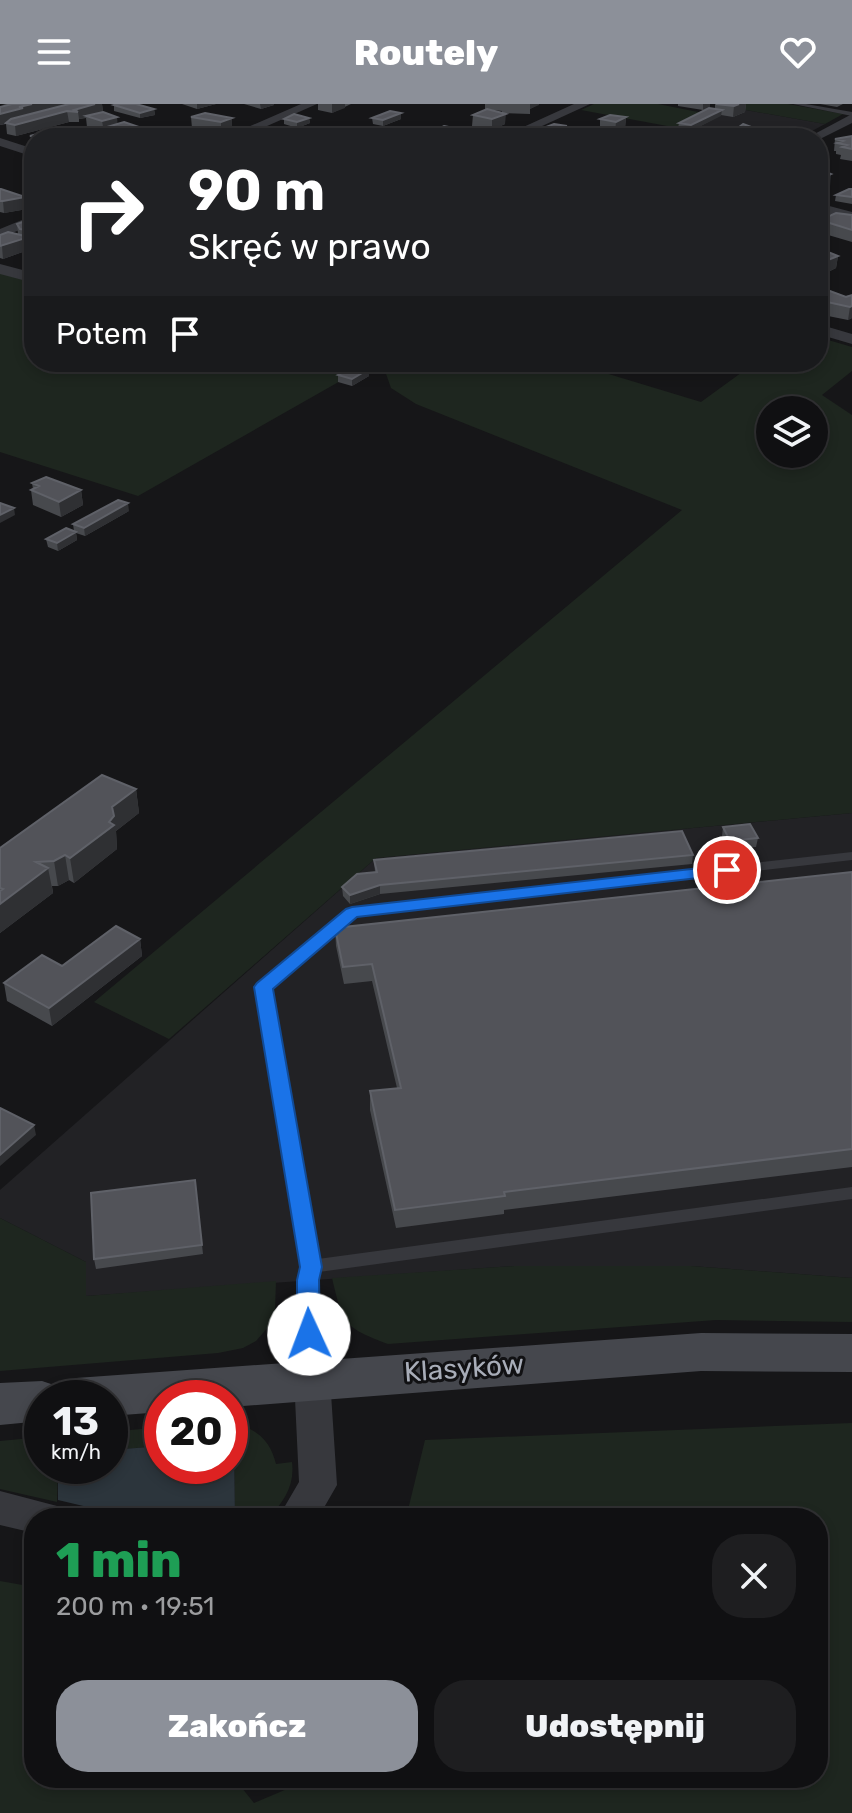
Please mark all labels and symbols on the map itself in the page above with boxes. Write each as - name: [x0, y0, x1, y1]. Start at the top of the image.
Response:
- pin: [693, 836, 761, 904]
- position arrow: [267, 1292, 351, 1376]
- street label: Klasyków: [403, 1347, 525, 1389]
- speed limit sign: 20: [144, 1380, 248, 1484]

